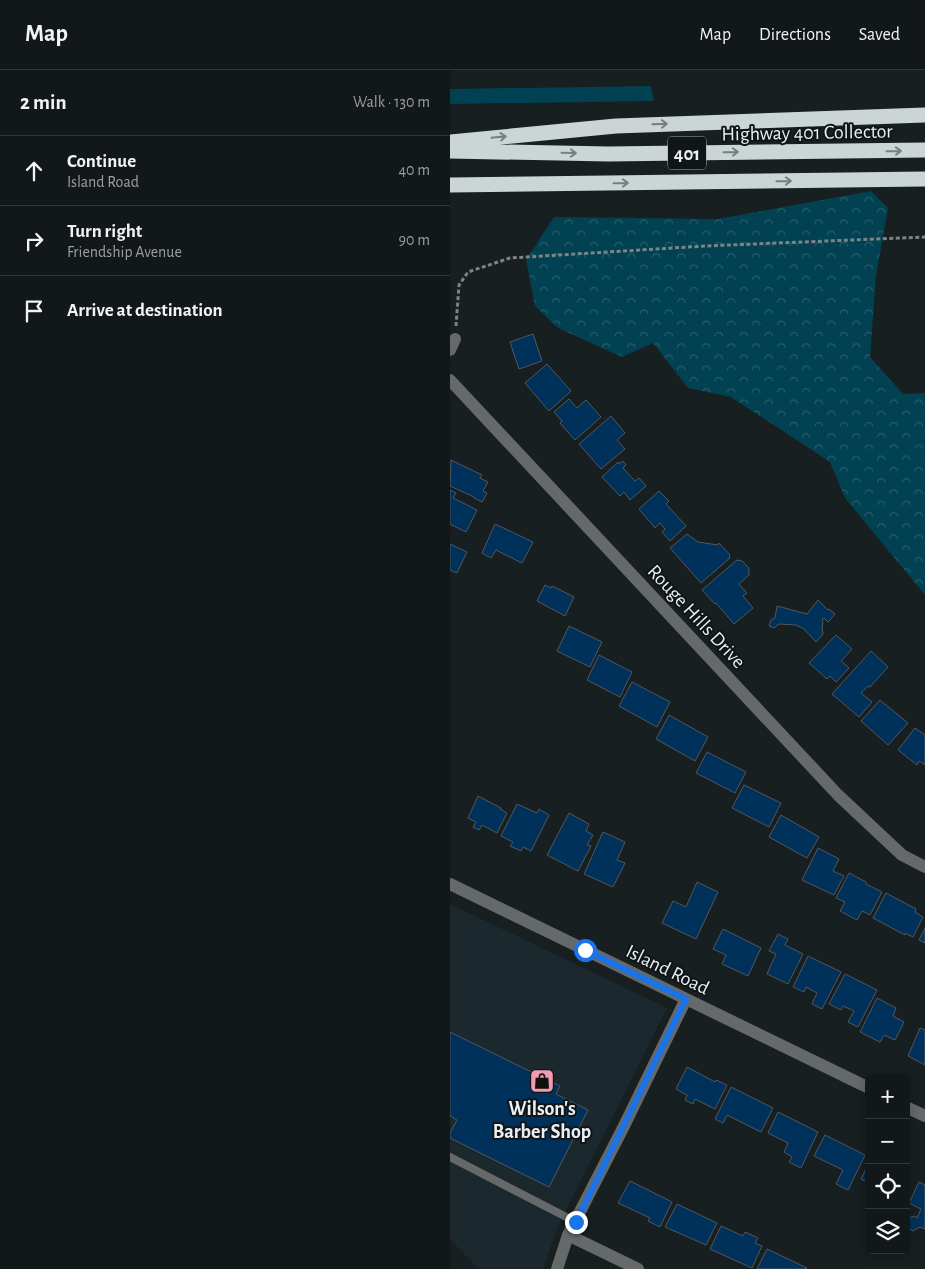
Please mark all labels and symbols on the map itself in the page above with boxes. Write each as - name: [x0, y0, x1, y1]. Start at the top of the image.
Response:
- one-way arrow: [652, 120, 668, 129]
- street label: Highway 401 Collector: [721, 121, 893, 144]
- one-way arrow: [490, 133, 506, 142]
- road number: 401: [668, 136, 706, 170]
- one-way arrow: [885, 146, 901, 156]
- one-way arrow: [722, 147, 739, 157]
- one-way arrow: [560, 148, 576, 158]
- one-way arrow: [775, 176, 791, 186]
- one-way arrow: [612, 178, 629, 188]
- street label: Rouge Hills Drive: [643, 561, 749, 672]
- route start: [574, 939, 597, 962]
- street label: Island Road: [623, 941, 712, 999]
- shop icon: Wilson's Barber Shop: [529, 1068, 555, 1094]
- place label: Wilson's Barber Shop: [493, 1099, 591, 1142]
- route end: [565, 1211, 588, 1234]

